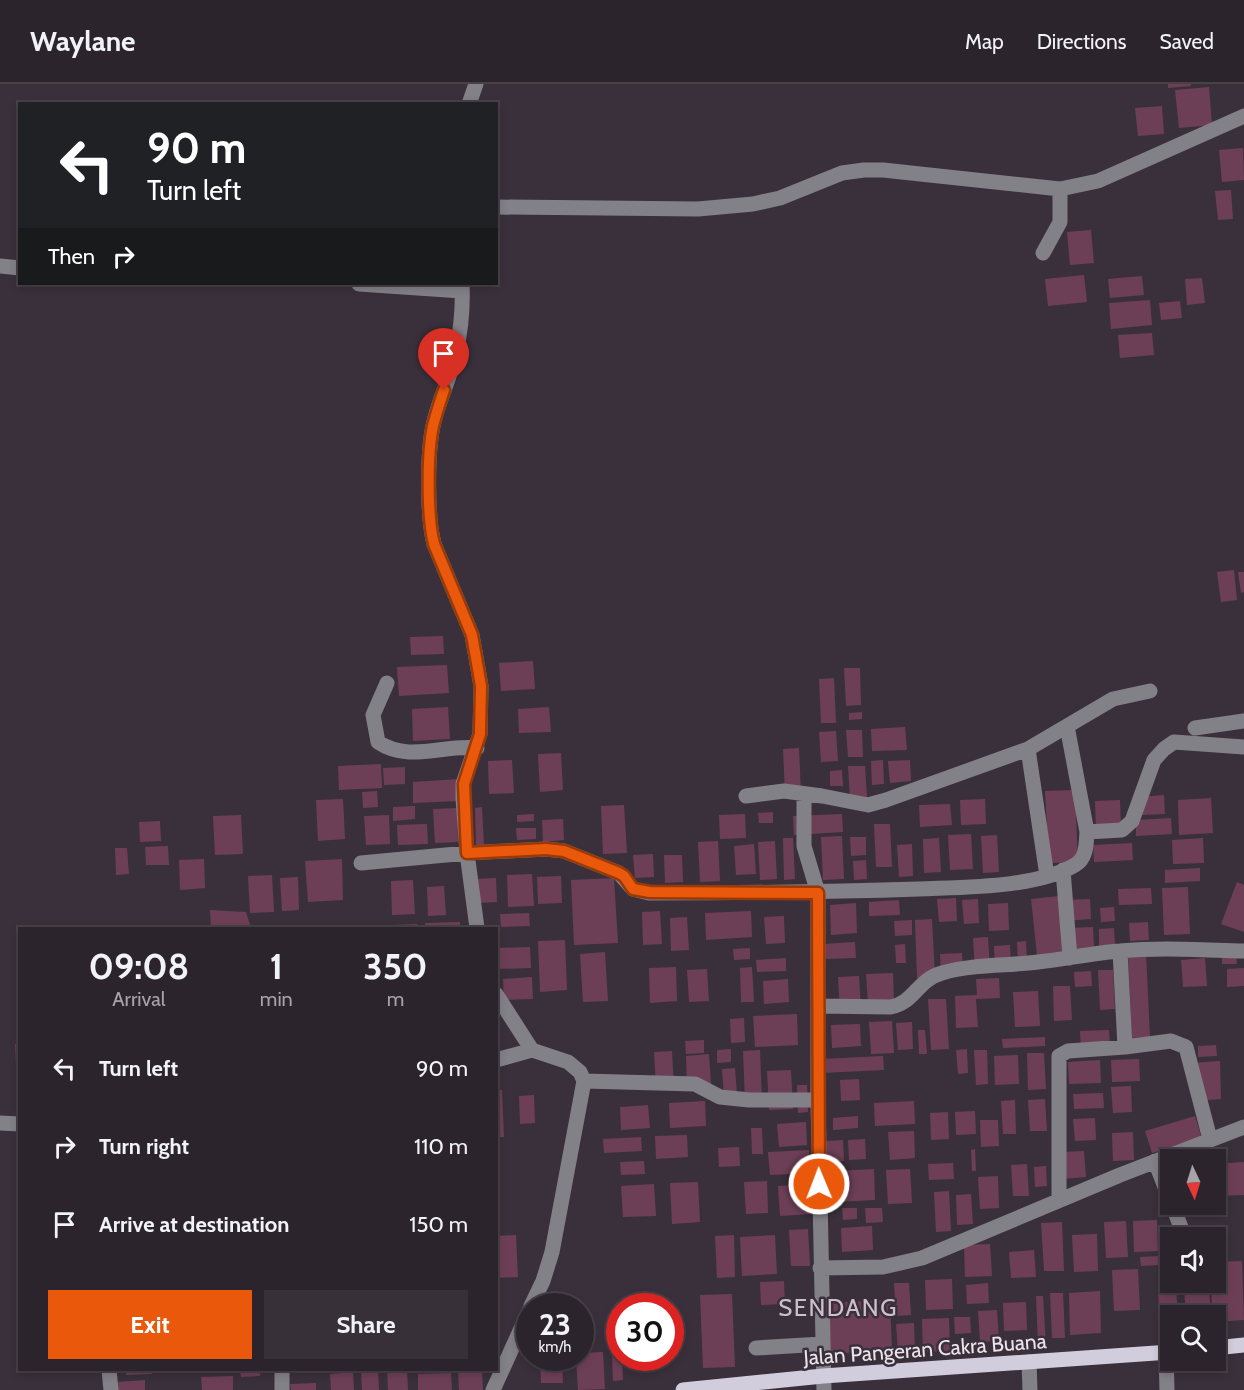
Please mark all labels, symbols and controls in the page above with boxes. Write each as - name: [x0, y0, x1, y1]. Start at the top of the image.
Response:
- text: Waylane: [30, 24, 136, 58]
- text: Map: [965, 29, 1004, 54]
- text: Directions: [1037, 29, 1126, 54]
- text: Saved: [1159, 29, 1214, 54]
- text: 90 m: [147, 122, 246, 174]
- icon: left: [48, 126, 126, 204]
- text: Turn left: [147, 174, 241, 207]
- icon: right: [107, 240, 140, 273]
- text: Then: [48, 243, 95, 270]
- pin: [418, 328, 469, 390]
- icon: arrive: [427, 337, 460, 370]
- text: 09:08: [89, 944, 189, 988]
- text: 1: [270, 944, 283, 988]
- text: 350: [363, 944, 427, 988]
- text: Arrival: [112, 987, 166, 1011]
- text: min: [260, 987, 293, 1011]
- text: m: [387, 987, 404, 1011]
- icon: left: [48, 1052, 81, 1085]
- text: Turn left: [99, 1055, 178, 1082]
- text: 90 m: [416, 1055, 468, 1082]
- icon: right: [48, 1130, 81, 1163]
- text: Turn right: [99, 1133, 189, 1160]
- text: 110 m: [414, 1133, 468, 1160]
- north arrow: [1160, 1149, 1226, 1215]
- map controls: [1160, 1149, 1226, 1371]
- position arrow: [787, 1152, 851, 1216]
- icon: arrive: [48, 1208, 81, 1241]
- text: Arrive at destination: [99, 1211, 289, 1238]
- text: 150 m: [409, 1211, 468, 1238]
- button: sound: [1160, 1227, 1226, 1293]
- button: Exit: [48, 1290, 252, 1359]
- button: Share: [264, 1290, 468, 1359]
- speed limit sign: 30: [606, 1293, 684, 1371]
- district label: SENDANG: [778, 1293, 898, 1322]
- button: search: [1160, 1305, 1226, 1371]
- text: 23: [539, 1306, 571, 1343]
- street label: Jalan Pangeran Cakra Buana: [802, 1328, 1047, 1370]
- text: km/h: [539, 1338, 571, 1356]

